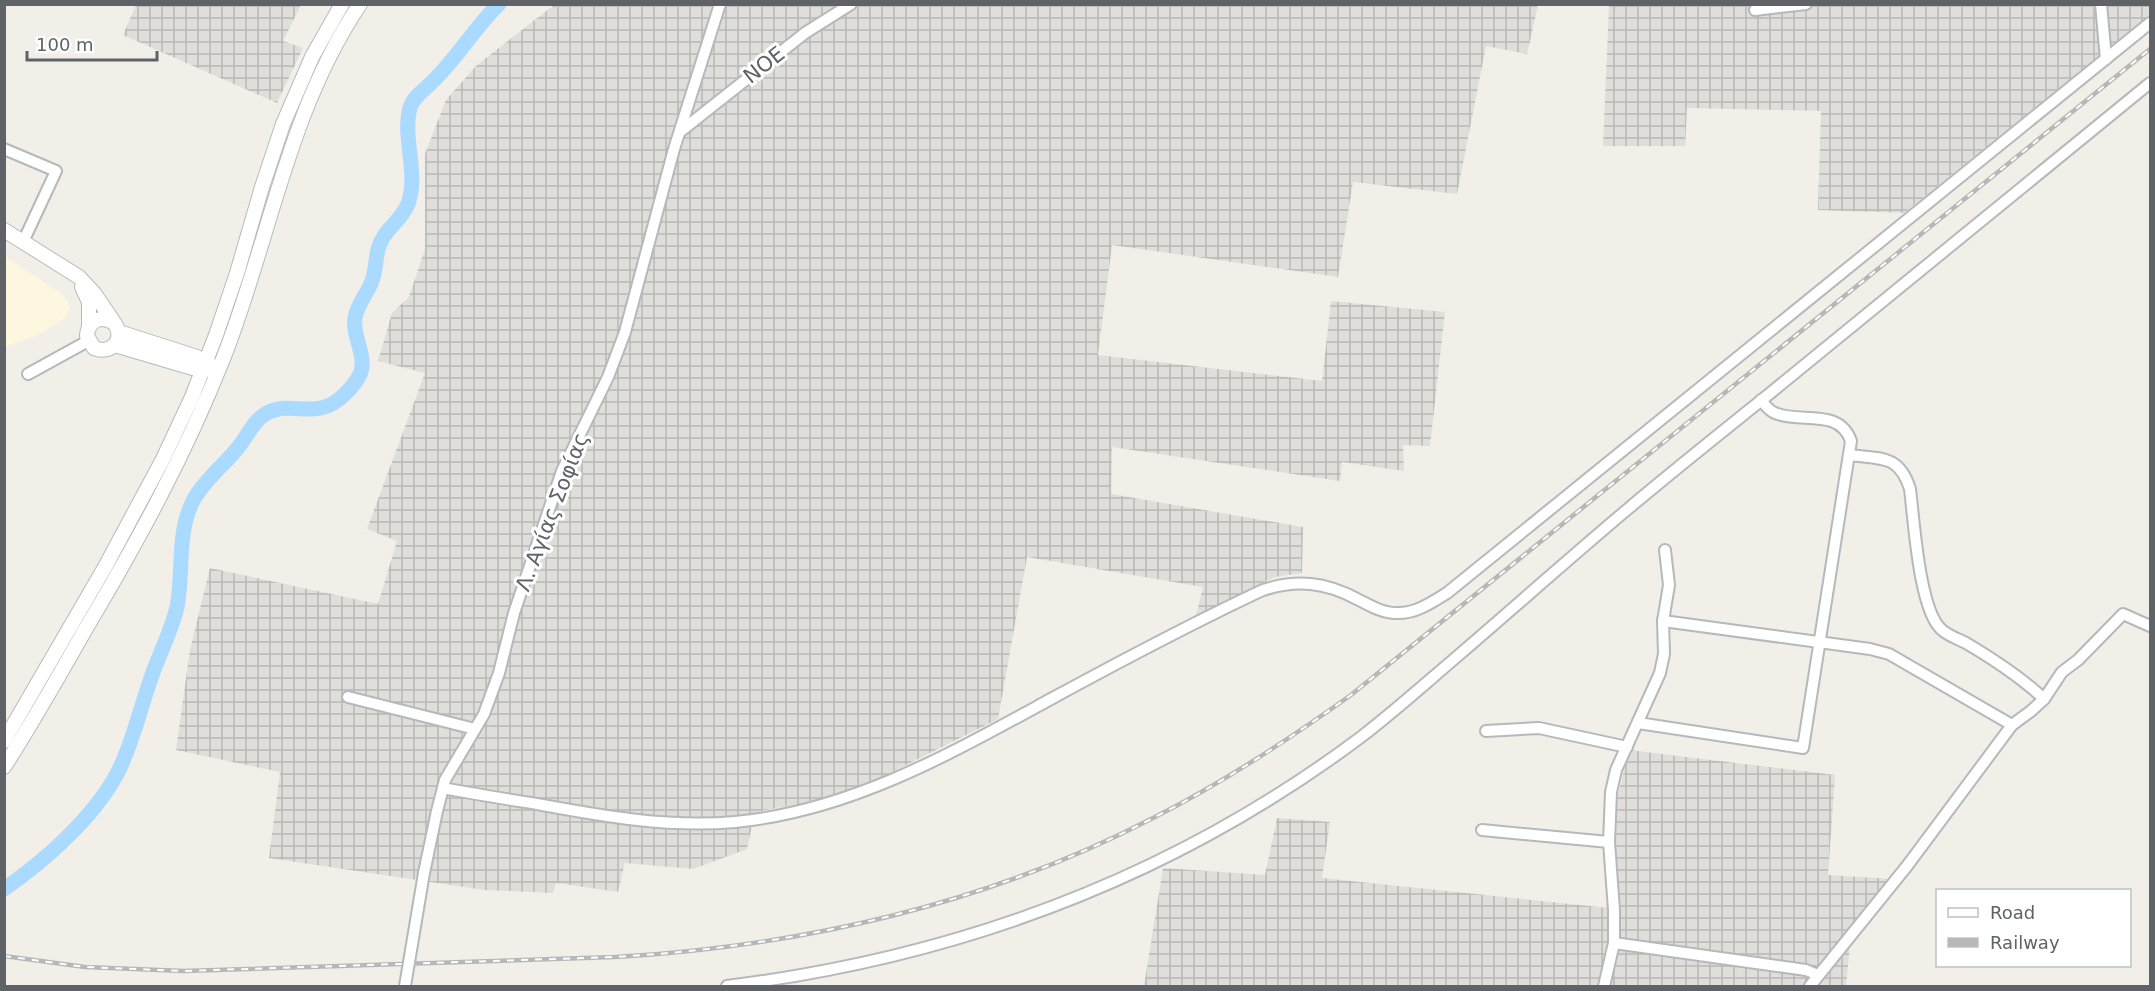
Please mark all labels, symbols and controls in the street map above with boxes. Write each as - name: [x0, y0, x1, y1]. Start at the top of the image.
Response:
- scale bar: [27, 24, 158, 62]
- text: 100 m: [36, 34, 94, 55]
- street label: NOE: [739, 42, 789, 88]
- street label: Λ. Αγίας Σοφίας: [511, 429, 593, 595]
- legend: [1936, 889, 2131, 967]
- text: Road: [1990, 902, 2035, 923]
- text: Railway: [1990, 932, 2060, 953]

